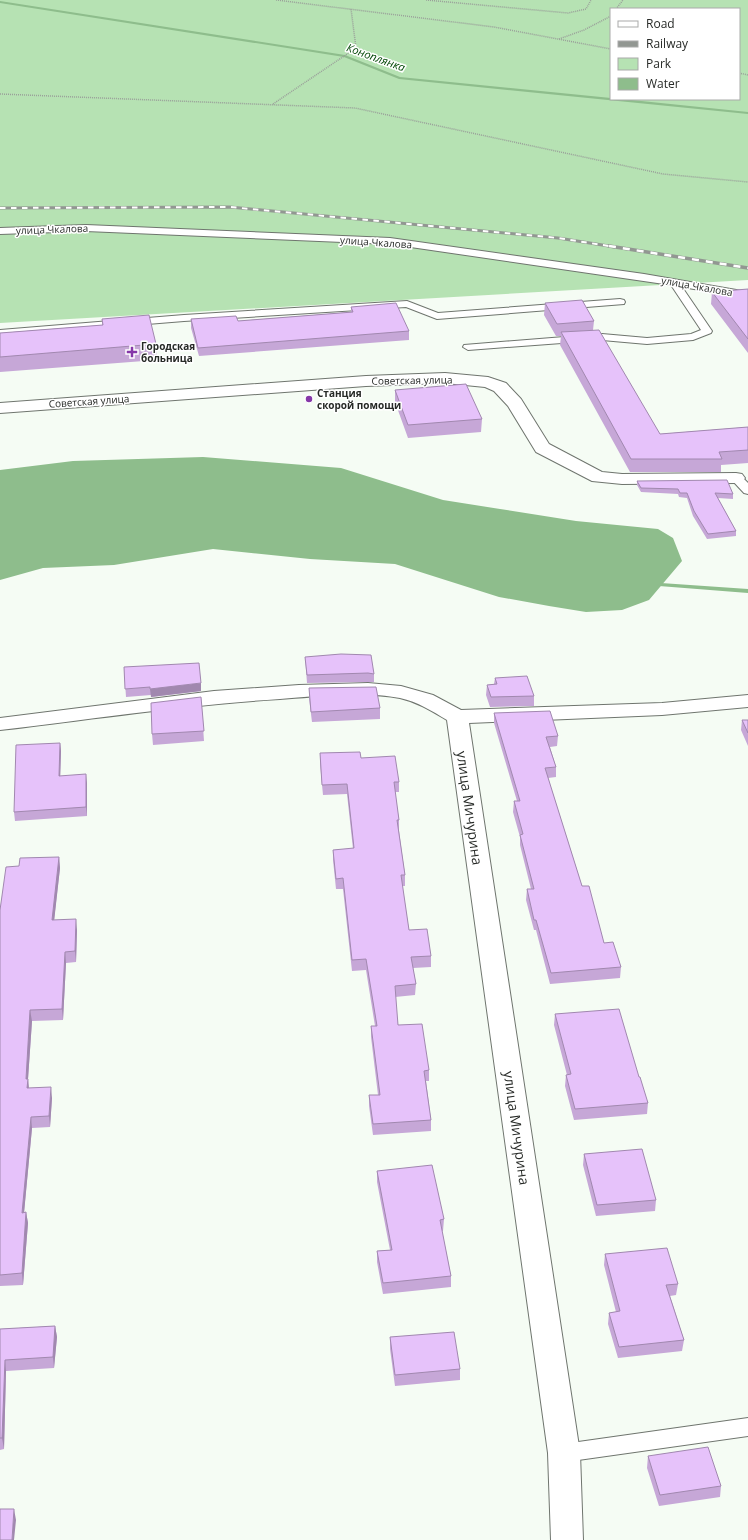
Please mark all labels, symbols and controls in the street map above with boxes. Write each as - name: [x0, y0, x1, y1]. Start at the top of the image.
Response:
- legend: [610, 8, 740, 100]
- text: Road: [646, 15, 675, 32]
- text: Railway: [646, 35, 689, 52]
- water label: Коноплянка: [345, 39, 407, 75]
- text: Park: [646, 55, 672, 72]
- text: Water: [646, 75, 680, 92]
- street label: улица Чкалова: [16, 221, 88, 237]
- street label: улица Чкалова: [339, 232, 413, 252]
- street label: улица Чкалова: [660, 273, 734, 299]
- place label: Городская больница: [141, 339, 195, 365]
- marker: Городская больница: [126, 346, 138, 358]
- street label: Советская улица: [371, 372, 453, 388]
- place label: Станция скорой помощи: [317, 386, 401, 412]
- street label: Советская улица: [48, 391, 130, 411]
- marker: Станция скорой помощи: [304, 394, 314, 404]
- street label: улица Мичурина: [453, 750, 487, 866]
- street label: улица Мичурина: [500, 1070, 534, 1186]

